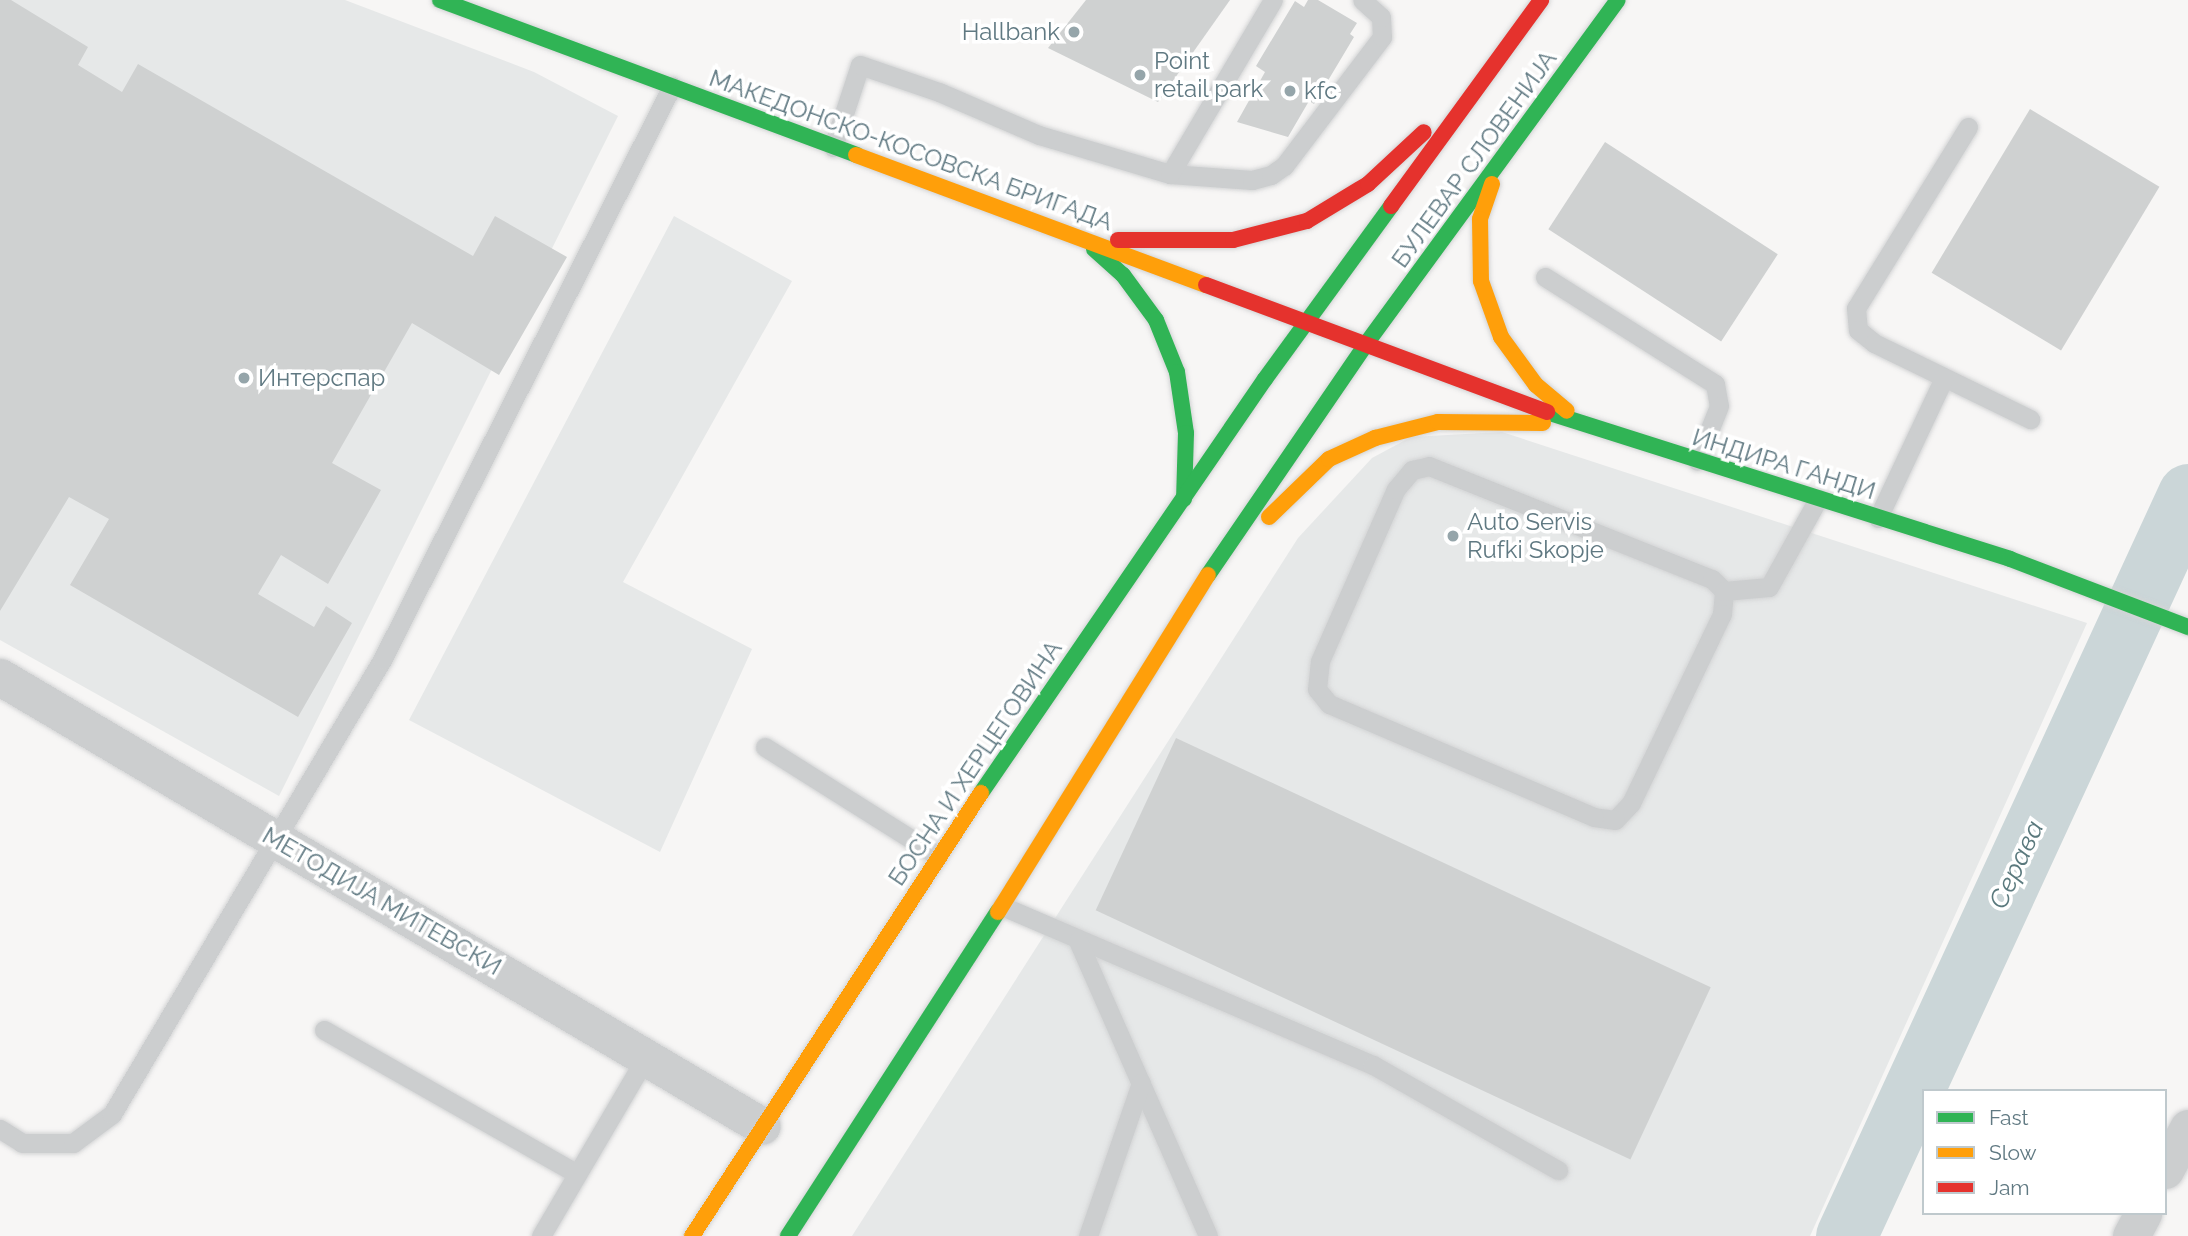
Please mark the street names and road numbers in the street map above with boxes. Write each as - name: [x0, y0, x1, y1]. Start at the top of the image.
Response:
- street label: БУЛЕВАР СЛОВЕНИЈА: [1386, 45, 1562, 273]
- street label: МАКЕДОНСКО-КОСОВСКА БРИГАДА: [705, 63, 1117, 237]
- street label: ИНДИРА ГАНДИ: [1689, 422, 1879, 506]
- street label: БОСНА И ХЕРЦЕГОВИНА: [882, 635, 1068, 891]
- street label: МЕТОДИЈА МИТЕВСКИ: [257, 821, 507, 981]

